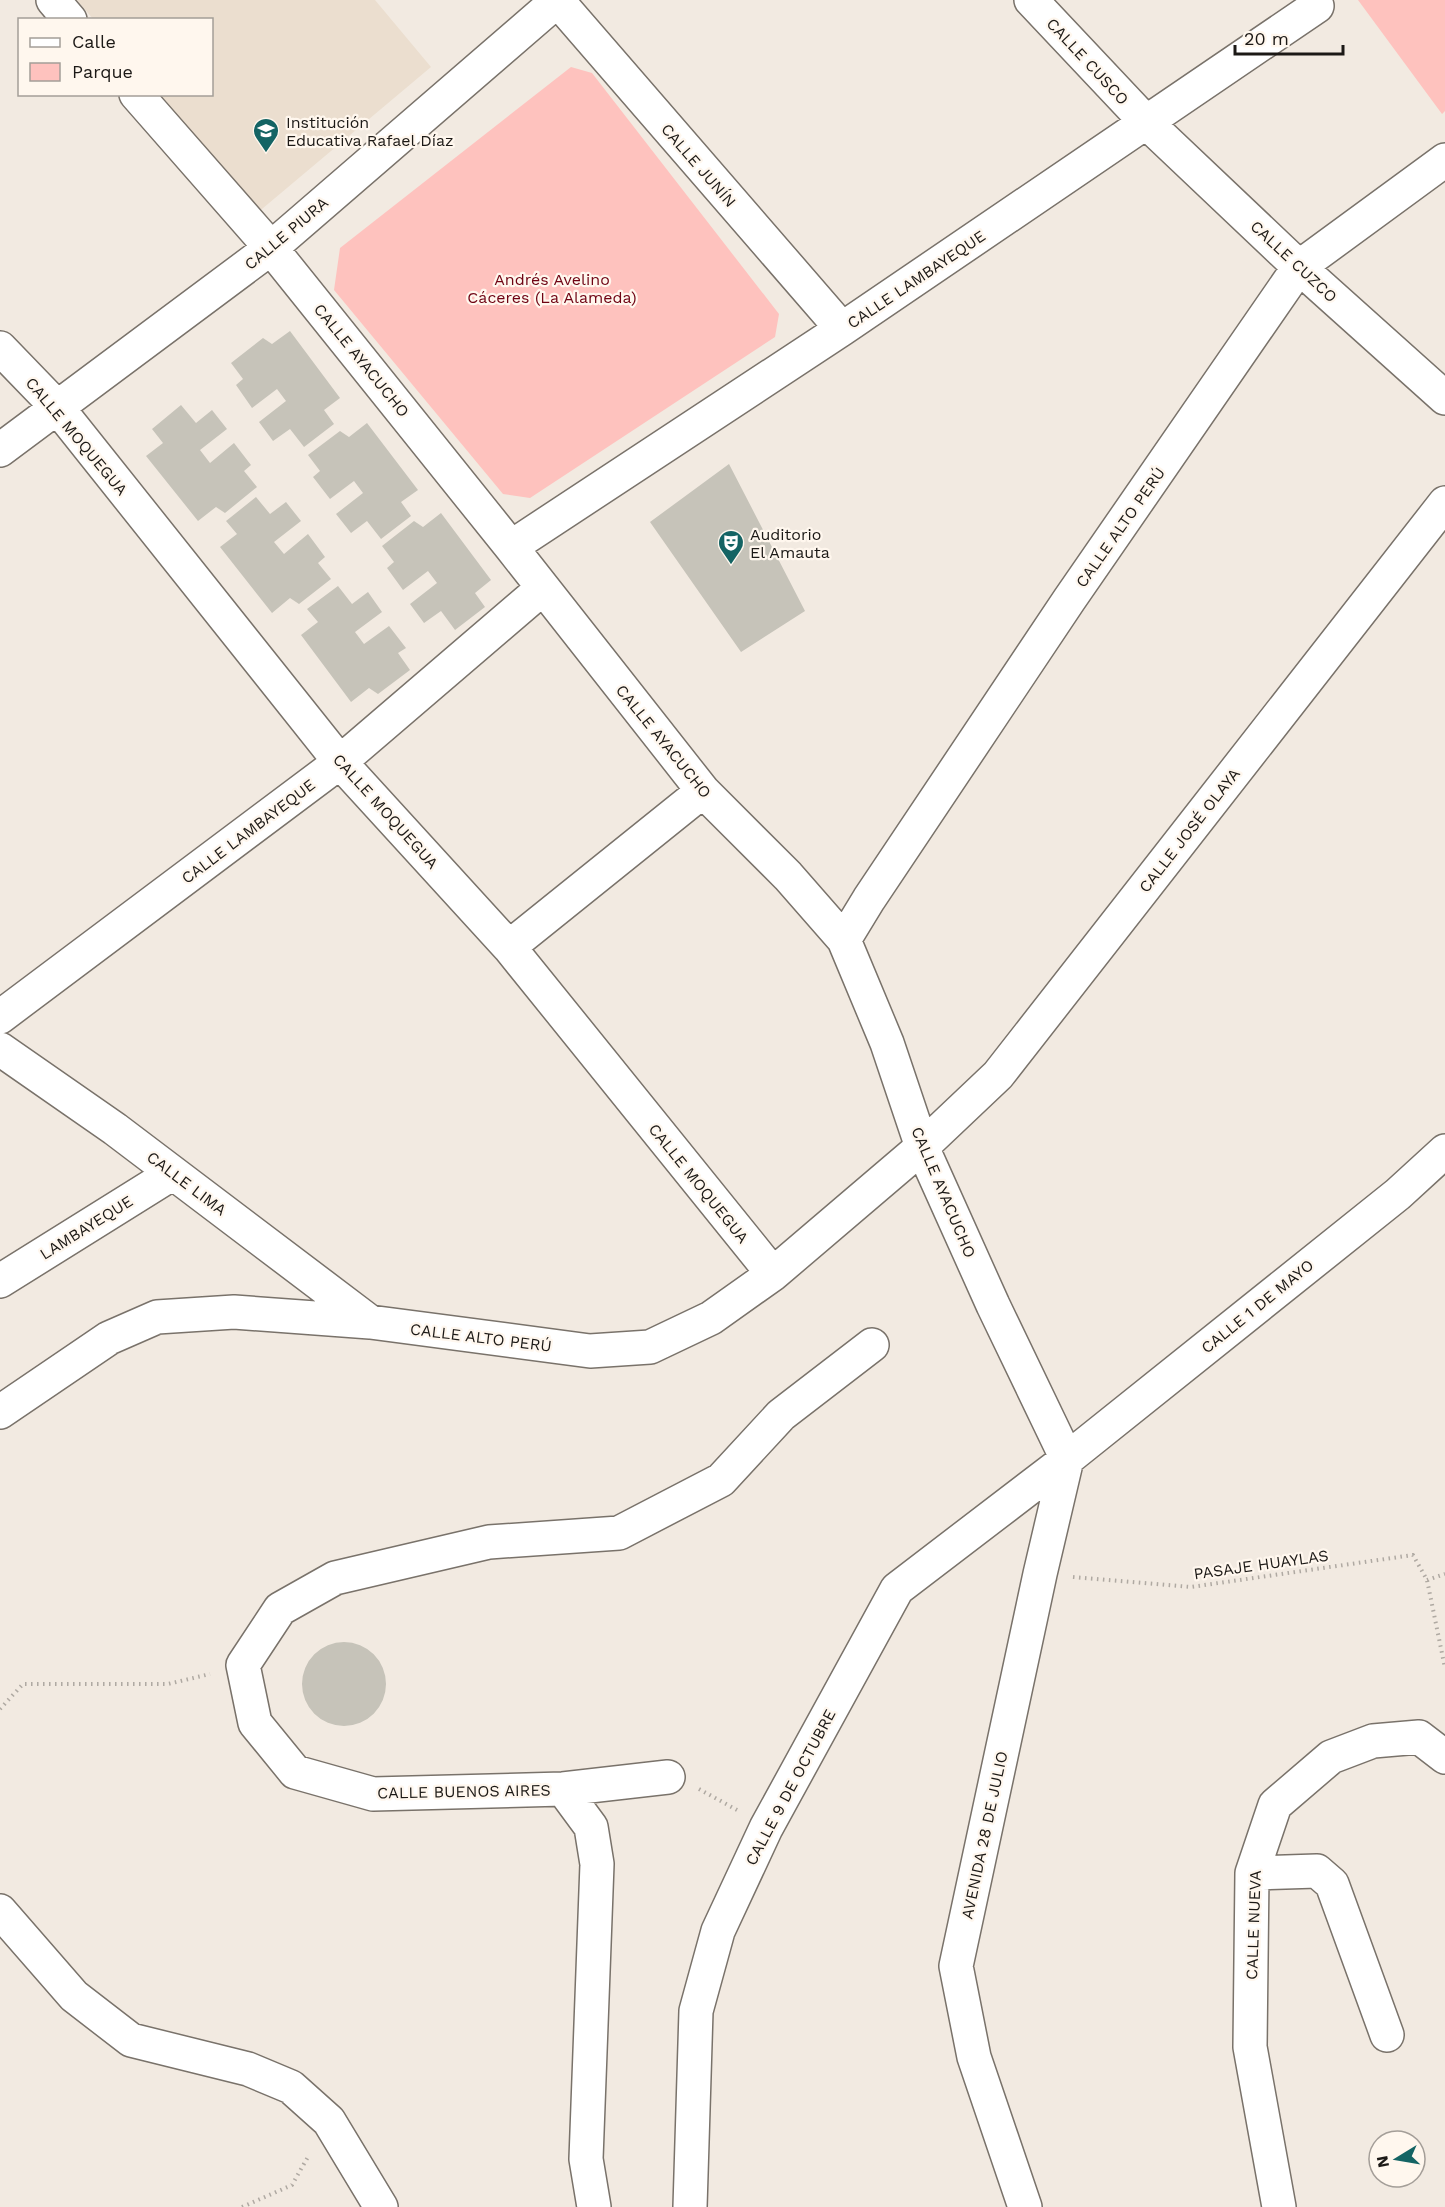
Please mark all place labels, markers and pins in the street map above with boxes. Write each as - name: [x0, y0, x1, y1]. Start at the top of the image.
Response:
- place label: Institución Educativa Rafael Díaz: [286, 113, 454, 150]
- school or university icon: Institución Educativa Rafael Díaz: [251, 116, 281, 154]
- place label: Auditorio El Amauta: [750, 525, 830, 562]
- theatre icon: Auditorio El Amauta: [716, 528, 746, 566]

